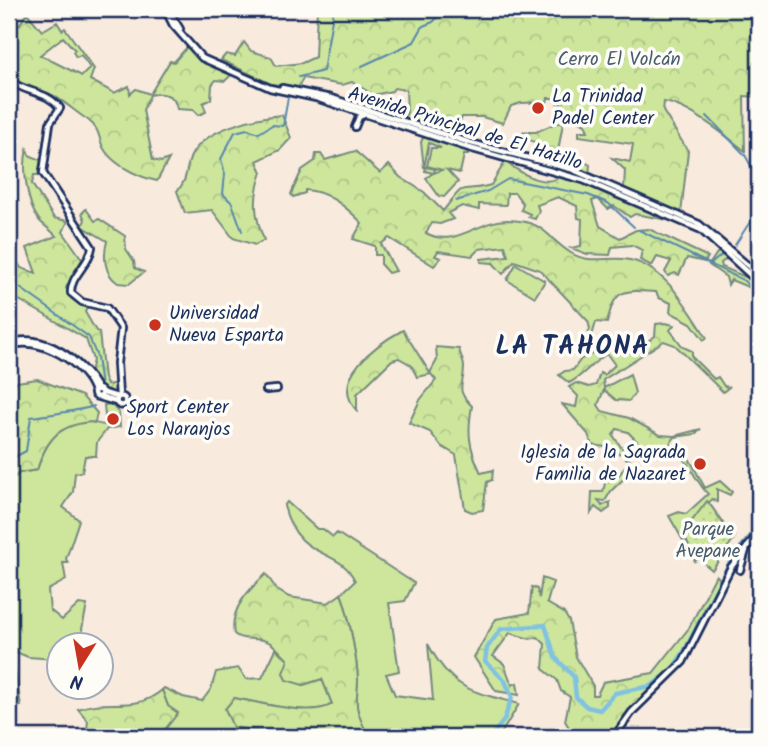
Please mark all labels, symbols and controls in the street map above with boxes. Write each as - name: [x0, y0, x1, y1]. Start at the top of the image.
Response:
- park label: Cerro El Volcán: [557, 45, 681, 75]
- street label: Avenida Principal de El Hatillo: [344, 79, 586, 179]
- place label: La Trinidad Padel Center: [552, 82, 655, 134]
- marker: La Trinidad Padel Center: [530, 100, 546, 116]
- place label: Universidad Nueva Esparta: [169, 299, 284, 351]
- marker: Universidad Nueva Esparta: [147, 317, 163, 333]
- district label: LA TAHONA: [496, 326, 650, 368]
- place label: Sport Center Los Naranjos: [127, 393, 230, 445]
- marker: Sport Center Los Naranjos: [105, 411, 121, 427]
- place label: Iglesia de la Sagrada Familia de Nazaret: [520, 438, 687, 490]
- marker: Iglesia de la Sagrada Familia de Nazaret: [692, 456, 708, 472]
- park label: Parque Avepane: [676, 515, 741, 567]
- north arrow: [46, 630, 116, 700]
- text: N: [68, 665, 86, 697]

